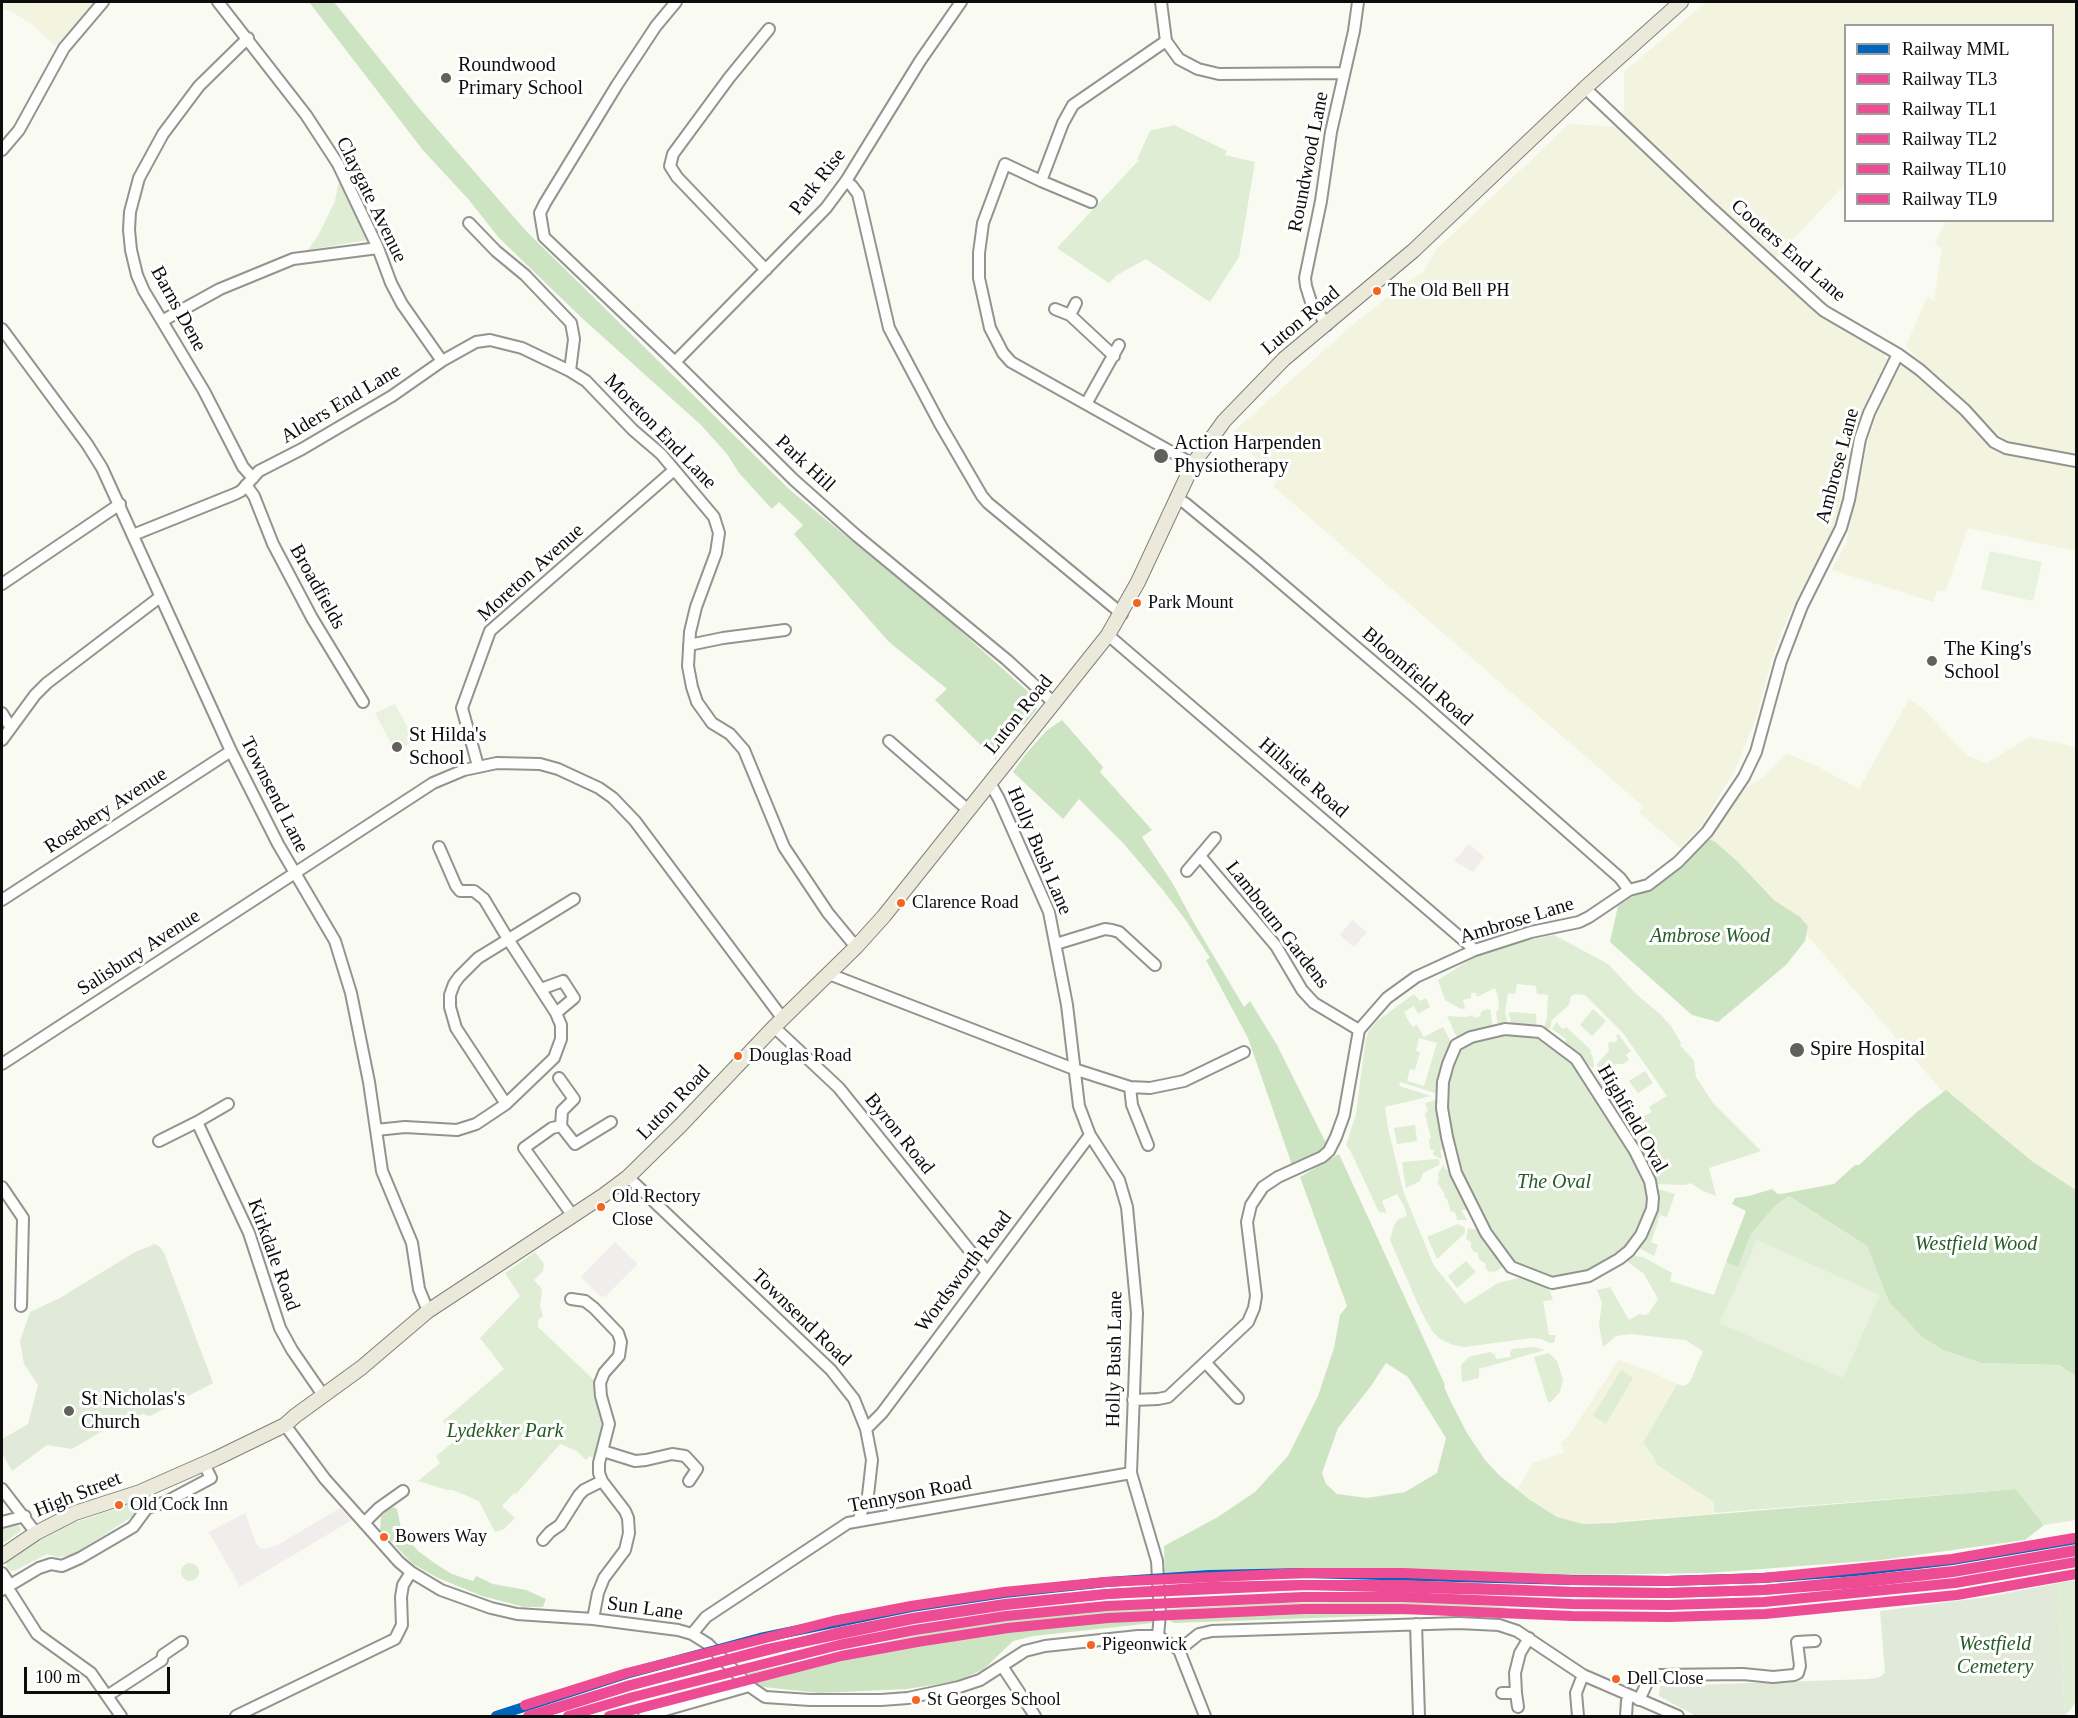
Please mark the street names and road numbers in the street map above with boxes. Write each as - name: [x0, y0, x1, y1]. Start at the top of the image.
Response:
- street label: Roundwood Lane: [1284, 90, 1334, 234]
- street label: Claygate Avenue: [330, 133, 412, 267]
- street label: Park Rise: [785, 144, 851, 220]
- street label: Cooters End Lane: [1726, 195, 1850, 307]
- street label: Barns Dene: [145, 262, 211, 356]
- street label: Luton Road: [1257, 281, 1345, 361]
- street label: Alders End Lane: [277, 359, 405, 449]
- street label: Moreton End Lane: [599, 369, 721, 495]
- street label: Ambrose Lane: [1811, 406, 1865, 526]
- street label: Park Hill: [770, 430, 840, 498]
- street label: Moreton Avenue: [473, 519, 589, 627]
- street label: Broadfields: [284, 540, 350, 634]
- street label: Bloomfield Road: [1357, 623, 1477, 731]
- street label: Luton Road: [980, 671, 1058, 759]
- street label: Townsend Lane: [235, 733, 313, 857]
- street label: Hillside Road: [1253, 733, 1353, 823]
- street label: Rosebery Avenue: [40, 762, 172, 860]
- street label: Holly Bush Lane: [1001, 783, 1077, 919]
- street label: Lambourn Gardens: [1220, 857, 1334, 993]
- street label: Ambrose Lane: [1457, 892, 1577, 950]
- street label: Salisbury Avenue: [73, 904, 205, 1002]
- street label: Luton Road: [632, 1060, 716, 1146]
- street label: Highfield Oval: [1591, 1061, 1673, 1177]
- street label: Byron Road: [859, 1089, 939, 1179]
- street label: Kirkdale Road: [242, 1196, 304, 1314]
- street label: Wordsworth Road: [911, 1207, 1017, 1337]
- street label: Townsend Road: [746, 1265, 856, 1371]
- street label: Holly Bush Lane: [1102, 1290, 1128, 1428]
- street label: High Street: [31, 1467, 125, 1523]
- street label: Tennyson Road: [847, 1471, 973, 1519]
- street label: Sun Lane: [606, 1592, 684, 1626]

